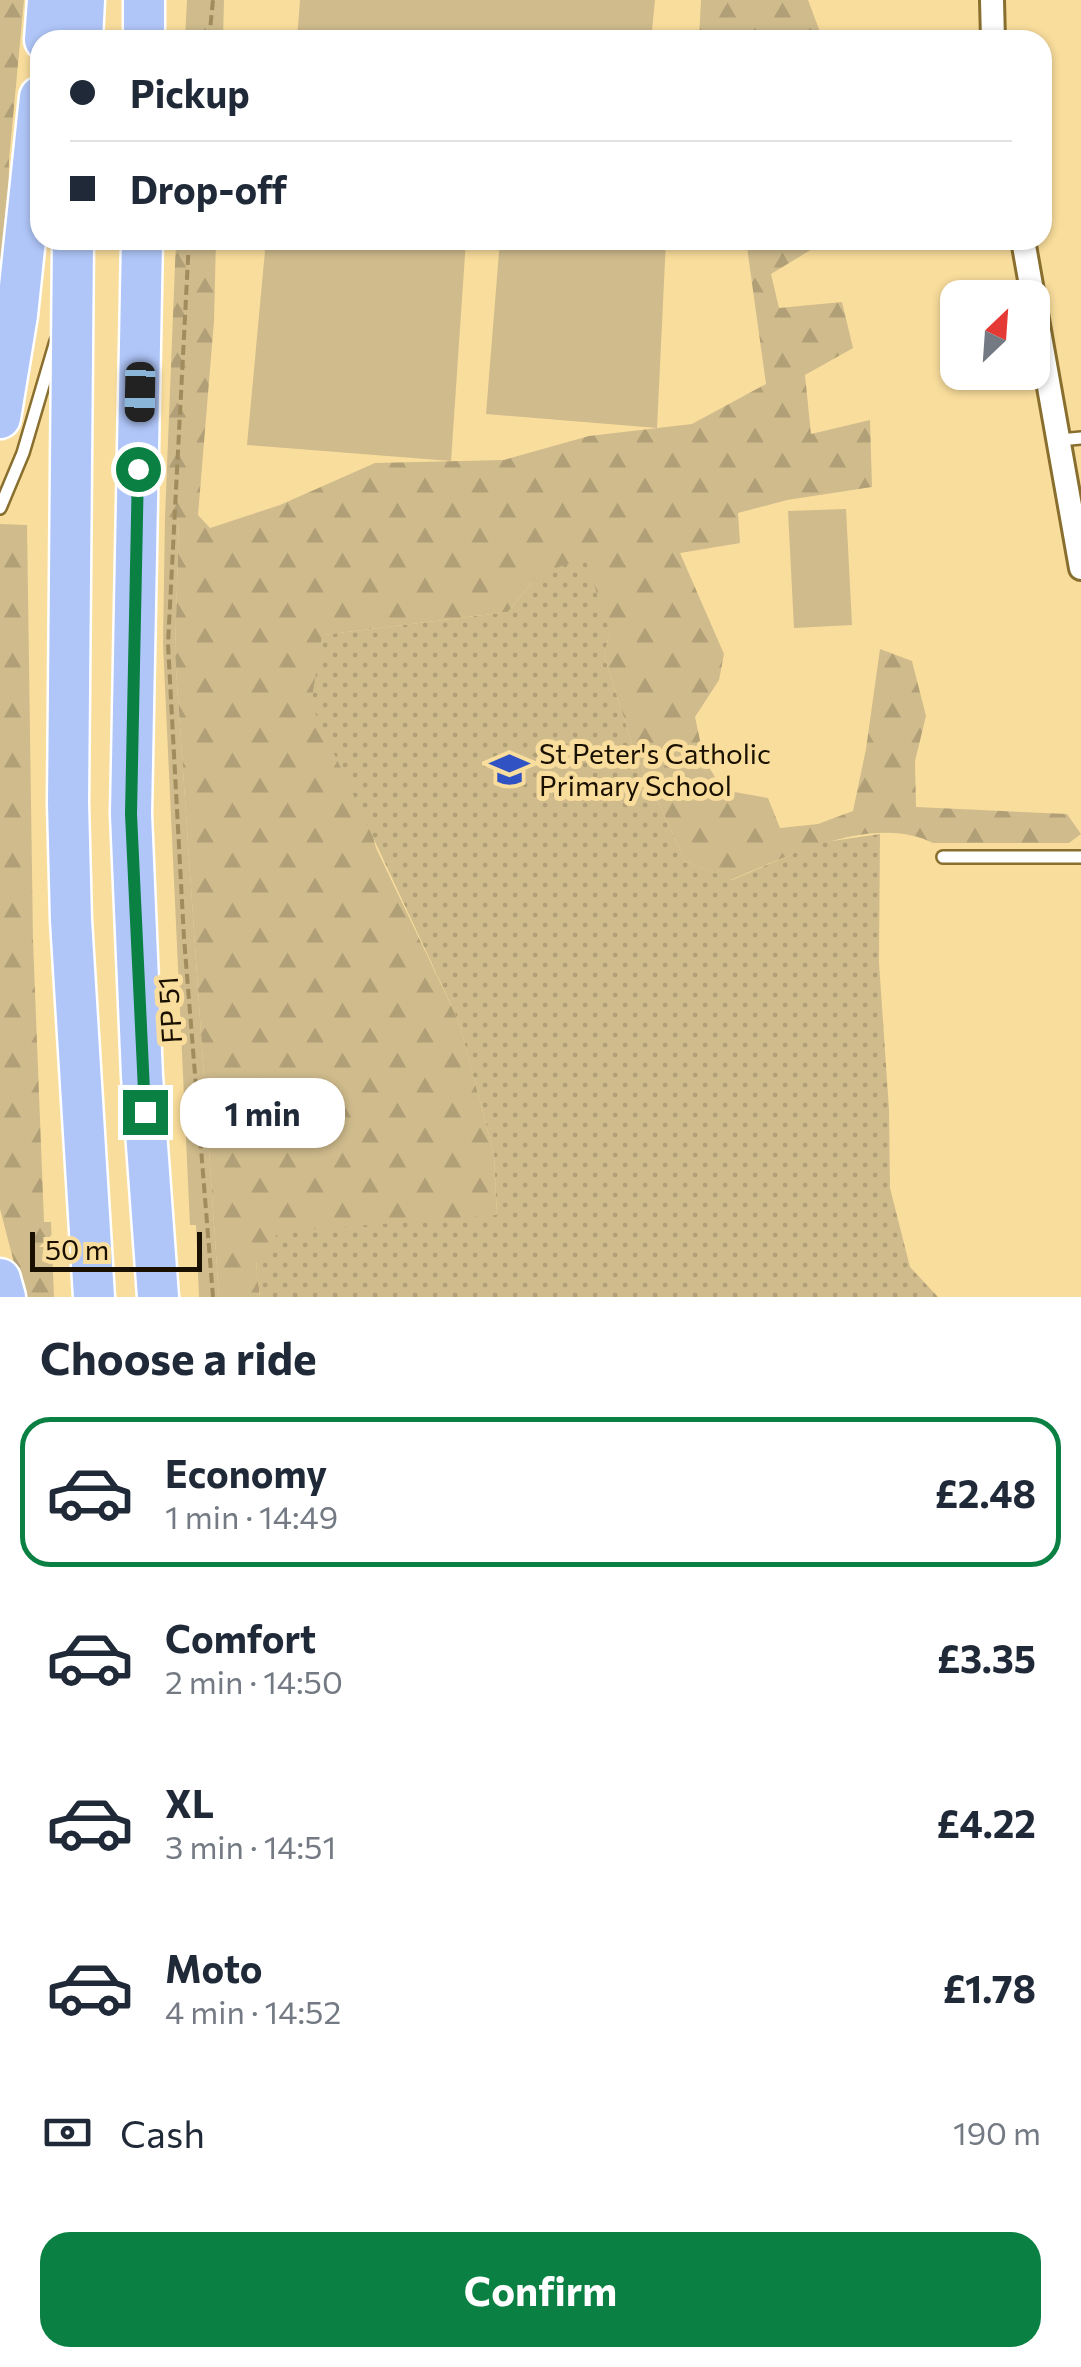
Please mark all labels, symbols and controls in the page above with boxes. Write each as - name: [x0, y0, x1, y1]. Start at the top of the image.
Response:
- text: Pickup: [130, 69, 250, 116]
- text: Drop-off: [130, 165, 287, 212]
- north arrow: [940, 280, 1050, 390]
- map controls: [940, 280, 1050, 390]
- car: [124, 362, 156, 422]
- route start: [116, 447, 161, 492]
- place label: St Peter's Catholic Primary School: [539, 736, 771, 802]
- school or university icon: St Peter's Catholic Primary School: [488, 748, 530, 790]
- street label: FP 51: [150, 975, 188, 1045]
- callout: 1 min: [180, 1077, 345, 1147]
- route end: [123, 1090, 168, 1135]
- text: 1 min: [225, 1093, 300, 1133]
- scale bar: [30, 1227, 202, 1272]
- text: 50 m: [45, 1232, 109, 1266]
- text: Choose a ride: [40, 1329, 317, 1384]
- icon: car: [45, 1447, 135, 1537]
- text: Economy: [165, 1449, 327, 1496]
- text: £2.48: [935, 1469, 1036, 1516]
- text: 1 min · 14:49: [165, 1496, 338, 1536]
- icon: car: [45, 1612, 135, 1702]
- text: Comfort: [165, 1614, 316, 1661]
- text: £3.35: [937, 1634, 1036, 1681]
- text: 2 min · 14:50: [165, 1661, 343, 1701]
- icon: car: [45, 1777, 135, 1867]
- text: XL: [165, 1779, 214, 1826]
- text: £4.22: [936, 1799, 1036, 1846]
- text: 3 min · 14:51: [165, 1826, 336, 1866]
- icon: car: [45, 1942, 135, 2032]
- text: Moto: [165, 1944, 263, 1991]
- text: £1.78: [943, 1964, 1036, 2011]
- text: 4 min · 14:52: [165, 1991, 341, 2031]
- icon: cash: [40, 2105, 95, 2160]
- text: Cash: [120, 2109, 205, 2156]
- text: 190 m: [953, 2112, 1041, 2152]
- button: Confirm: [40, 2232, 1041, 2347]

